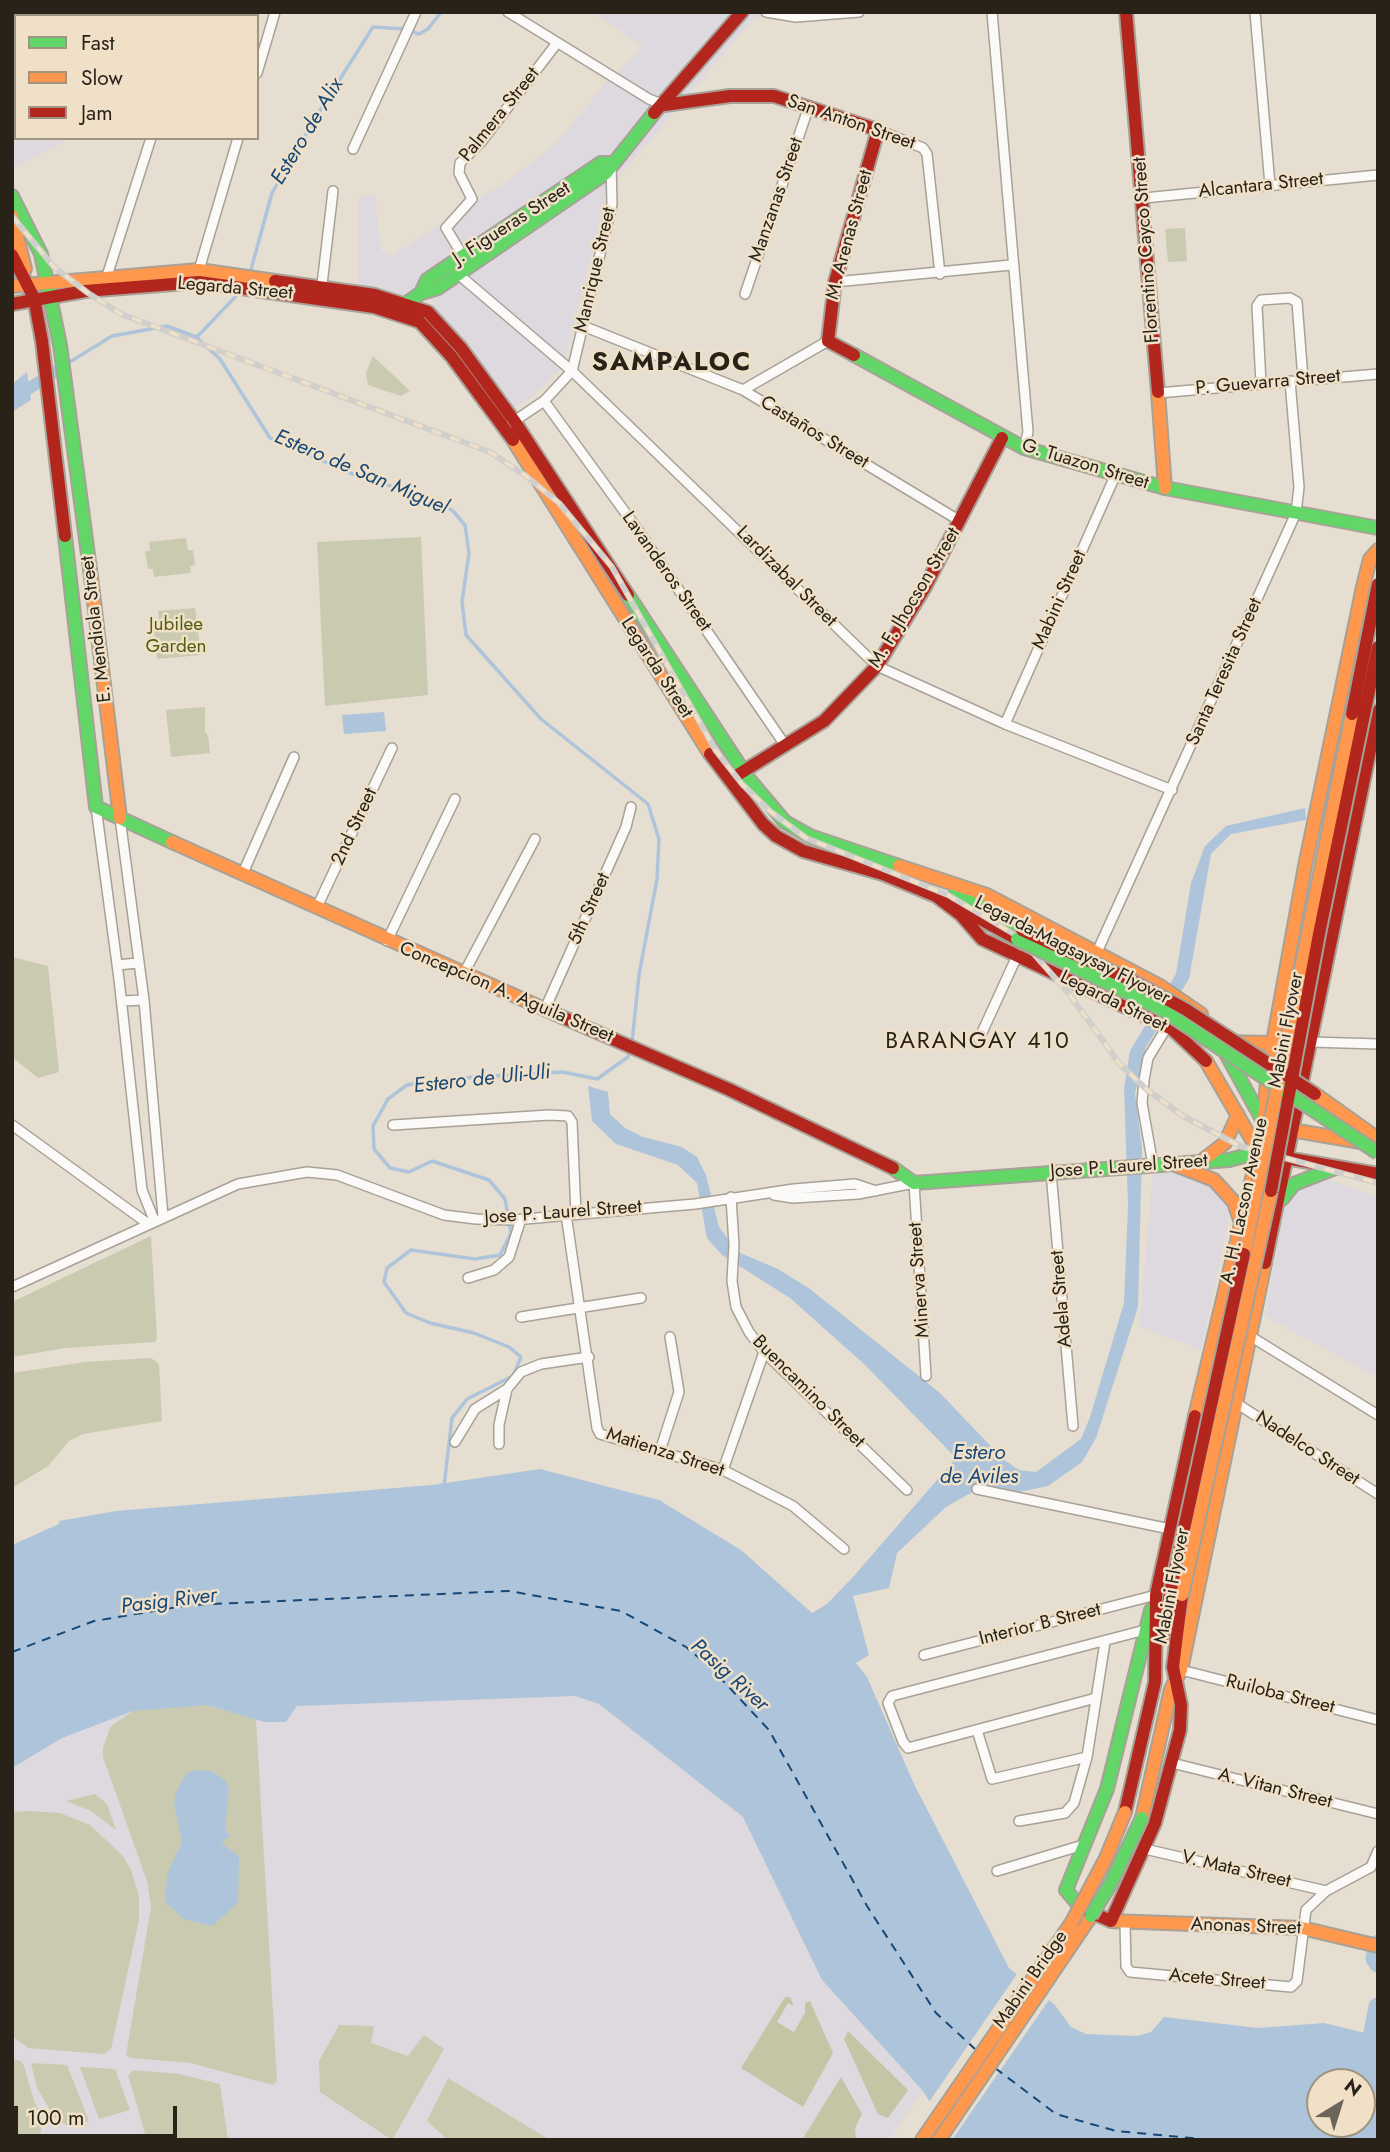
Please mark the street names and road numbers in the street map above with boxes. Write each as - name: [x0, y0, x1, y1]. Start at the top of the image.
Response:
- street label: Palmera Street: [455, 63, 545, 167]
- street label: San Anton Street: [784, 90, 918, 156]
- street label: Manzanas Street: [745, 135, 809, 265]
- street label: Florentino Cayco Street: [1129, 156, 1165, 344]
- street label: M. Arenas Street: [822, 168, 878, 302]
- street label: Alcantara Street: [1197, 168, 1325, 204]
- street label: J. Figueras Street: [449, 178, 575, 270]
- street label: Manrique Street: [571, 205, 621, 335]
- street label: Legarda Street: [176, 273, 294, 305]
- street label: P. Guevarra Street: [1195, 365, 1341, 401]
- street label: Castaños Street: [756, 392, 872, 474]
- street label: G. Tuazon Street: [1019, 435, 1151, 495]
- street label: Lavanderos Street: [616, 508, 716, 636]
- street label: Lardizabal Street: [731, 522, 841, 632]
- street label: M. F. Jhocson Street: [864, 524, 966, 672]
- street label: Mabini Street: [1028, 547, 1092, 653]
- street label: E. Mendiola Street: [77, 554, 117, 704]
- street label: Santa Teresita Street: [1182, 595, 1268, 749]
- street label: Legarda Street: [615, 613, 697, 723]
- street label: 2nd Street: [327, 785, 383, 869]
- street label: 5th Street: [564, 870, 616, 948]
- street label: Legarda-Magsaysay Flyover: [970, 892, 1174, 1010]
- street label: Concepcion A. Aguila Street: [395, 937, 617, 1049]
- street label: Legarda Street: [1056, 966, 1170, 1038]
- street label: Mabini Flyover: [1265, 970, 1309, 1090]
- street label: A. H. Lacson Avenue: [1216, 1116, 1274, 1286]
- street label: Jose P. Laurel Street: [1050, 1150, 1208, 1184]
- street label: Jose P. Laurel Street: [484, 1196, 642, 1230]
- street label: Minerva Street: [905, 1221, 935, 1339]
- street label: Adela Street: [1046, 1249, 1078, 1349]
- street label: Buencamino Street: [747, 1331, 869, 1453]
- street label: Nadelco Street: [1251, 1407, 1363, 1491]
- street label: Matienza Street: [603, 1423, 727, 1483]
- street label: Mabini Flyover: [1151, 1526, 1195, 1646]
- street label: Interior B Street: [977, 1599, 1103, 1651]
- street label: Ruiloba Street: [1223, 1670, 1337, 1720]
- street label: A. Vitan Street: [1216, 1764, 1334, 1814]
- street label: V. Mata Street: [1179, 1846, 1293, 1894]
- street label: Anonas Street: [1190, 1914, 1302, 1940]
- street label: Mabini Bridge: [989, 1927, 1073, 2033]
- street label: Acete Street: [1168, 1964, 1266, 1996]

